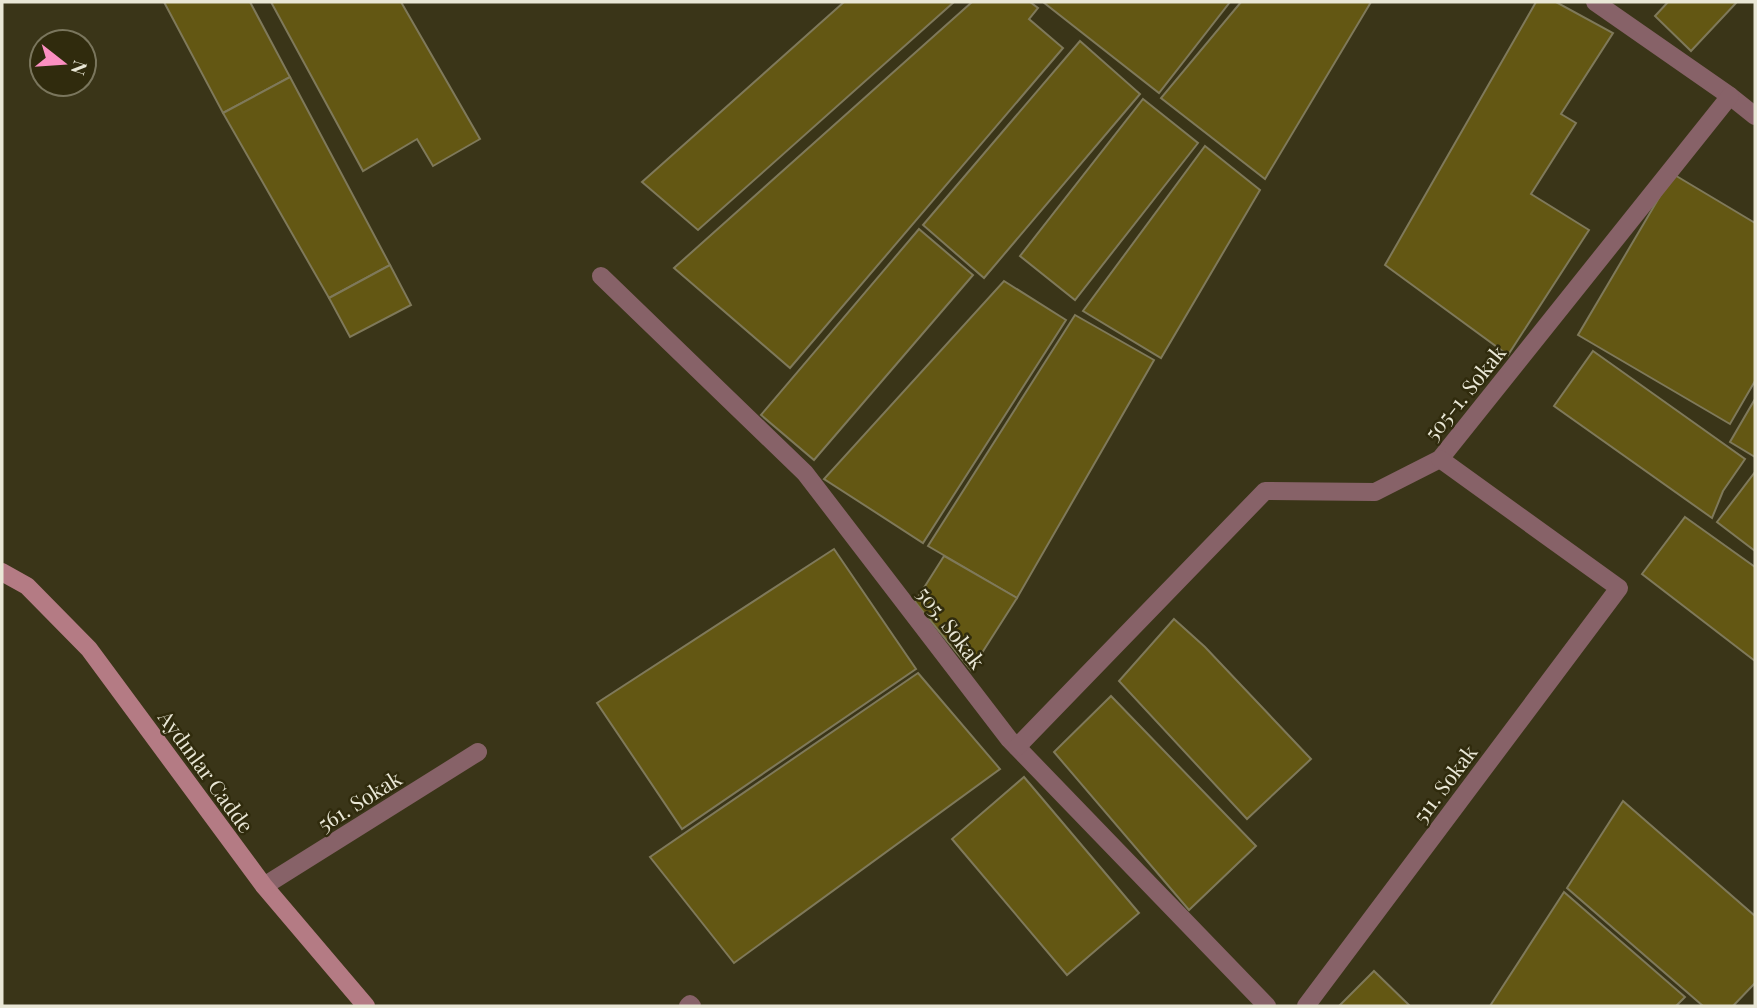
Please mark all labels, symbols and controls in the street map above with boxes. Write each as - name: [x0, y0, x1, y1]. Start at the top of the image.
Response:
- north arrow: [28, 28, 98, 98]
- text: N: [66, 58, 95, 79]
- street label: 505-1. Sokak: [1417, 338, 1511, 445]
- street label: 505. Sokak: [912, 580, 992, 674]
- street label: Aydınlar Cadde: [152, 703, 261, 838]
- street label: 511. Sokak: [1406, 738, 1483, 828]
- street label: 561. Sokak: [312, 763, 407, 837]

